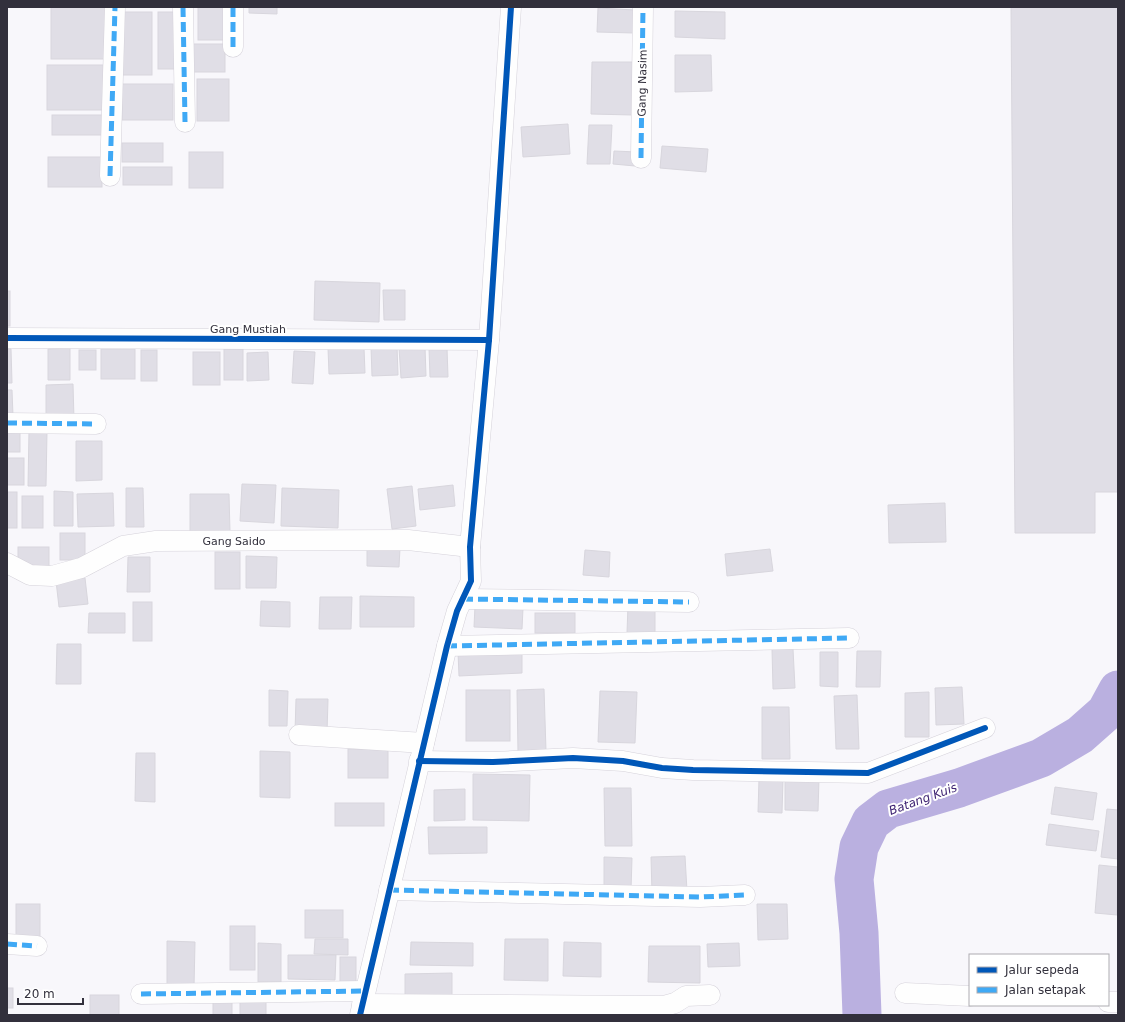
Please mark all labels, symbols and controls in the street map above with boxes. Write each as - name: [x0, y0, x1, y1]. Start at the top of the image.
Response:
- street label: Gang Nasim: [635, 49, 650, 117]
- street label: Gang Mustiah: [210, 323, 286, 336]
- street label: Gang Saido: [202, 535, 266, 548]
- water label: Batang Kuis: [887, 780, 959, 818]
- legend: [969, 954, 1109, 1006]
- text: Jalur sepeda: [1004, 963, 1079, 977]
- scale bar: [18, 980, 83, 1006]
- text: Jalan setapak: [1004, 983, 1086, 997]
- text: 20 m: [24, 987, 55, 1001]

